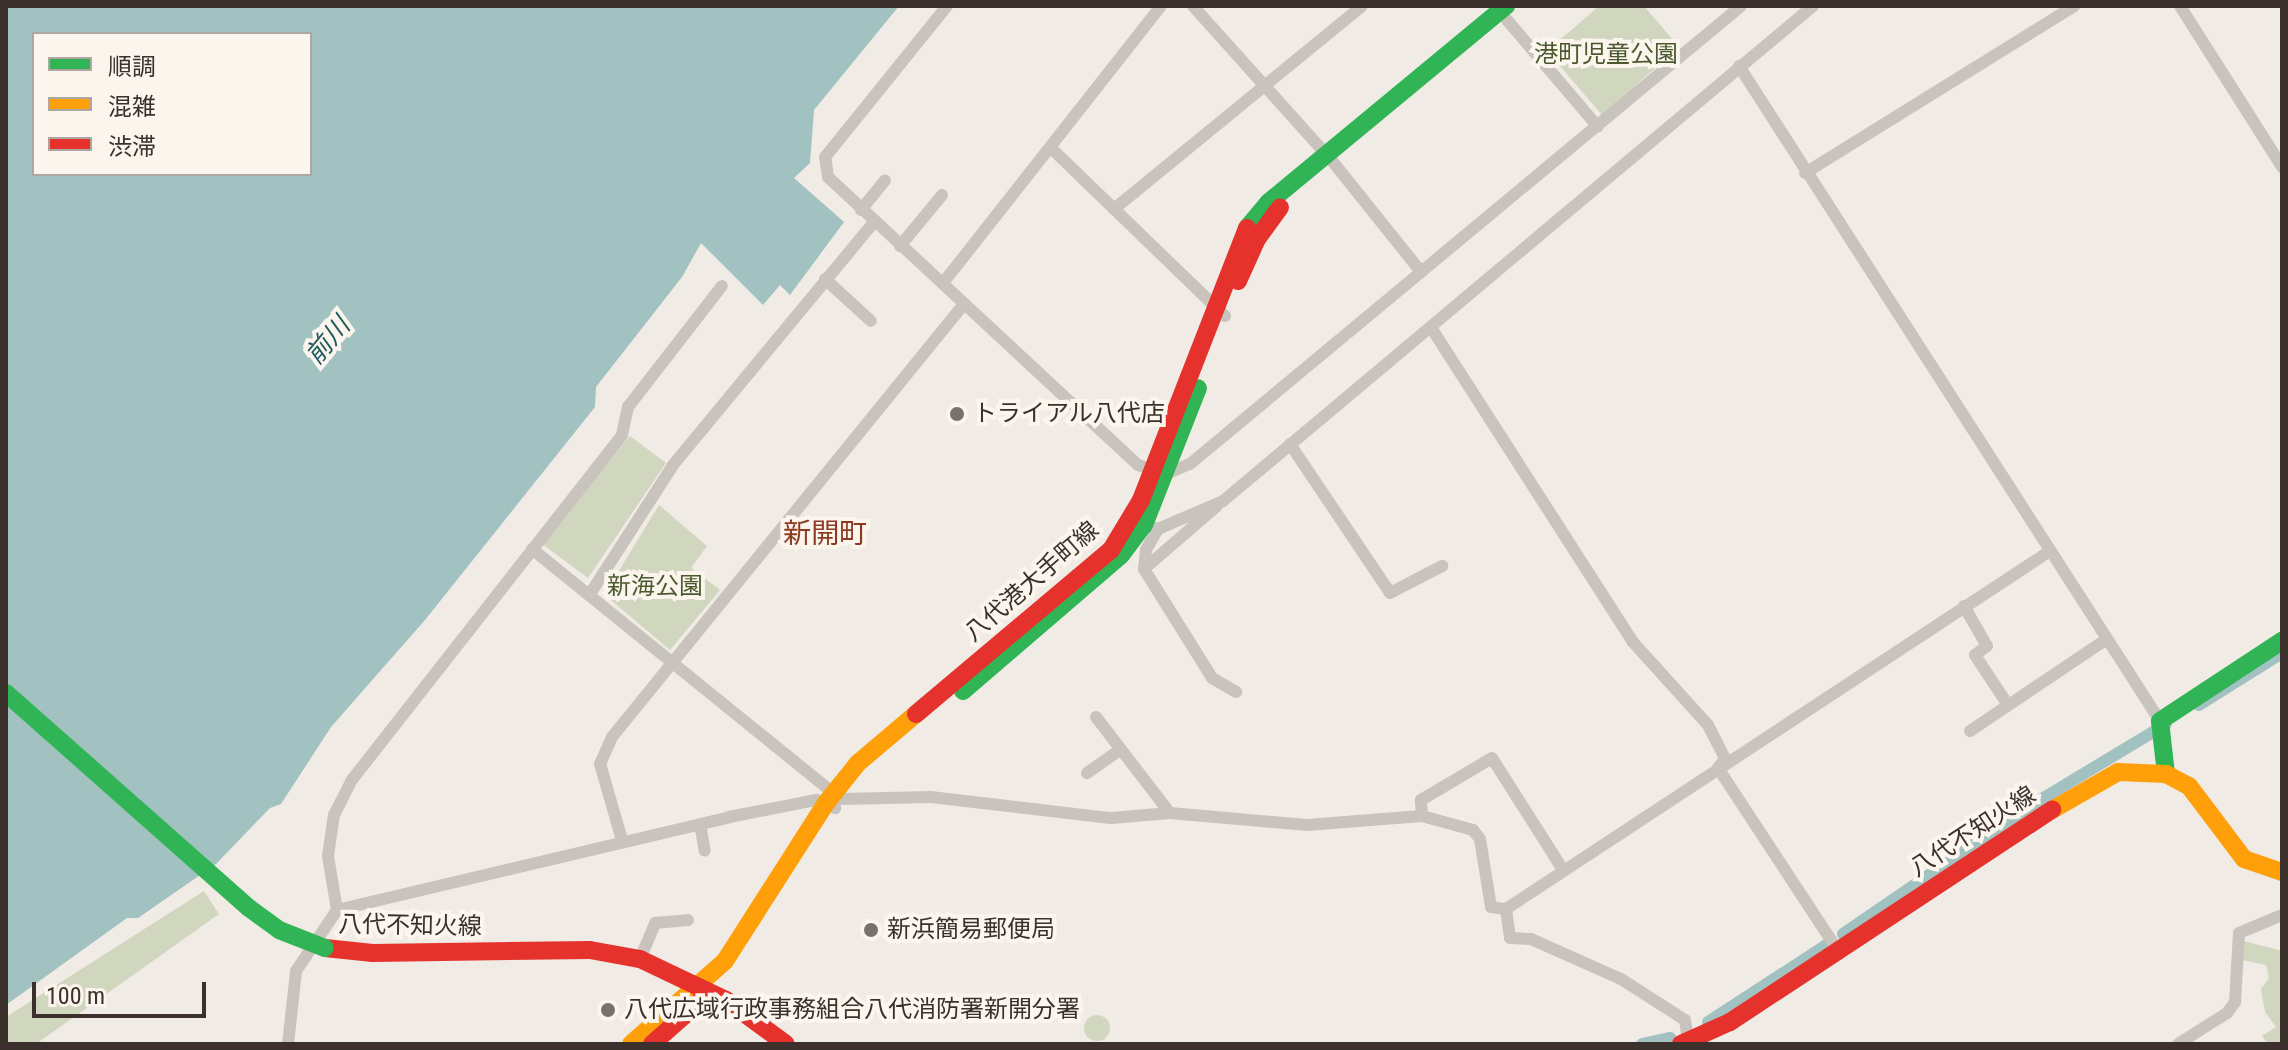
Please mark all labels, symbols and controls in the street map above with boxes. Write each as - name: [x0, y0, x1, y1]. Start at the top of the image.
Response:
- legend: [32, 32, 312, 176]
- park label: 港町児童公園: [1534, 41, 1678, 69]
- text: 順調: [108, 53, 156, 81]
- text: 混雑: [108, 93, 156, 121]
- text: 渋滞: [108, 133, 156, 161]
- water label: 前川: [299, 311, 357, 371]
- place label: トライアル八代店: [973, 400, 1165, 428]
- marker: トライアル八代店: [948, 405, 966, 423]
- street label: 八代港大手町線: [959, 516, 1105, 648]
- district label: 新開町: [783, 517, 867, 551]
- park label: 新海公園: [607, 573, 703, 601]
- street label: 八代不知火線: [1905, 781, 2041, 883]
- street label: 八代不知火線: [338, 910, 482, 942]
- place label: 新浜簡易郵便局: [887, 916, 1055, 944]
- marker: 新浜簡易郵便局: [862, 921, 880, 939]
- scale bar: [36, 966, 210, 1016]
- text: 100 m: [46, 982, 105, 1010]
- place label: 八代広域行政事務組合八代消防署新開分署: [624, 996, 1080, 1024]
- marker: 八代広域行政事務組合八代消防署新開分署: [599, 1001, 617, 1019]

